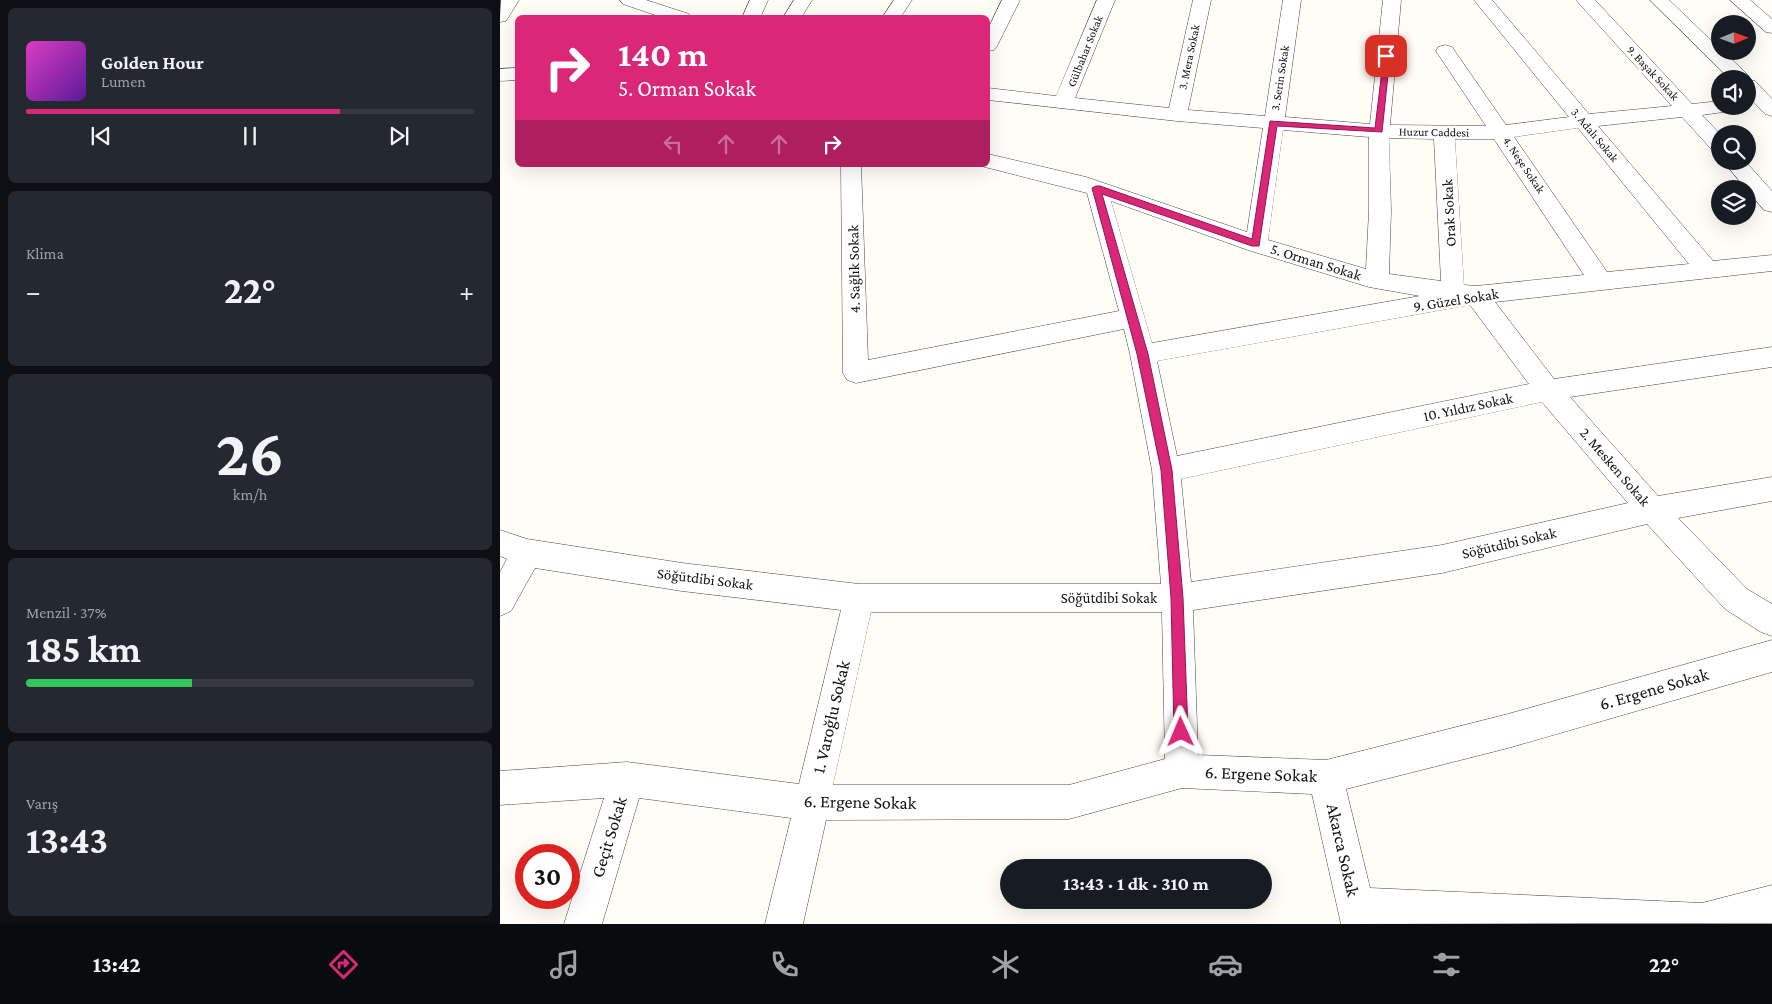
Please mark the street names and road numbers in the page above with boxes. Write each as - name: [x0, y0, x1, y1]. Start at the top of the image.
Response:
- street label: Gülbahar Sokak: [1064, 13, 1106, 89]
- street label: 3. Mera Sokak: [1175, 23, 1203, 91]
- street label: 9. Başak Sokak: [1624, 43, 1682, 103]
- street label: 3. Serin Sokak: [1268, 44, 1292, 112]
- street label: 3. Adalı Sokak: [1568, 105, 1622, 165]
- street label: Huzur Caddesi: [1399, 124, 1469, 140]
- street label: 4. Neşe Sokak: [1500, 134, 1548, 196]
- street label: Orak Sokak: [1439, 178, 1459, 247]
- street label: 4. Sağlık Sokak: [845, 224, 864, 313]
- street label: 5. Orman Sokak: [1269, 241, 1364, 284]
- street label: 9. Güzel Sokak: [1412, 285, 1501, 315]
- street label: 10. Yıldız Sokak: [1422, 390, 1515, 424]
- street label: 2. Mesken Sokak: [1577, 425, 1654, 510]
- street label: Söğütdibi Sokak: [1460, 524, 1559, 563]
- street label: Söğütdibi Sokak: [656, 565, 755, 594]
- street label: Söğütdibi Sokak: [1061, 590, 1158, 607]
- street label: 1. Varoğlu Sokak: [808, 658, 854, 775]
- street label: 6. Ergene Sokak: [1597, 664, 1711, 714]
- street label: 6. Ergene Sokak: [1204, 762, 1318, 786]
- street label: 6. Ergene Sokak: [804, 791, 917, 813]
- street label: Geçit Sokak: [587, 794, 631, 880]
- street label: Akarca Sokak: [1323, 801, 1364, 899]

